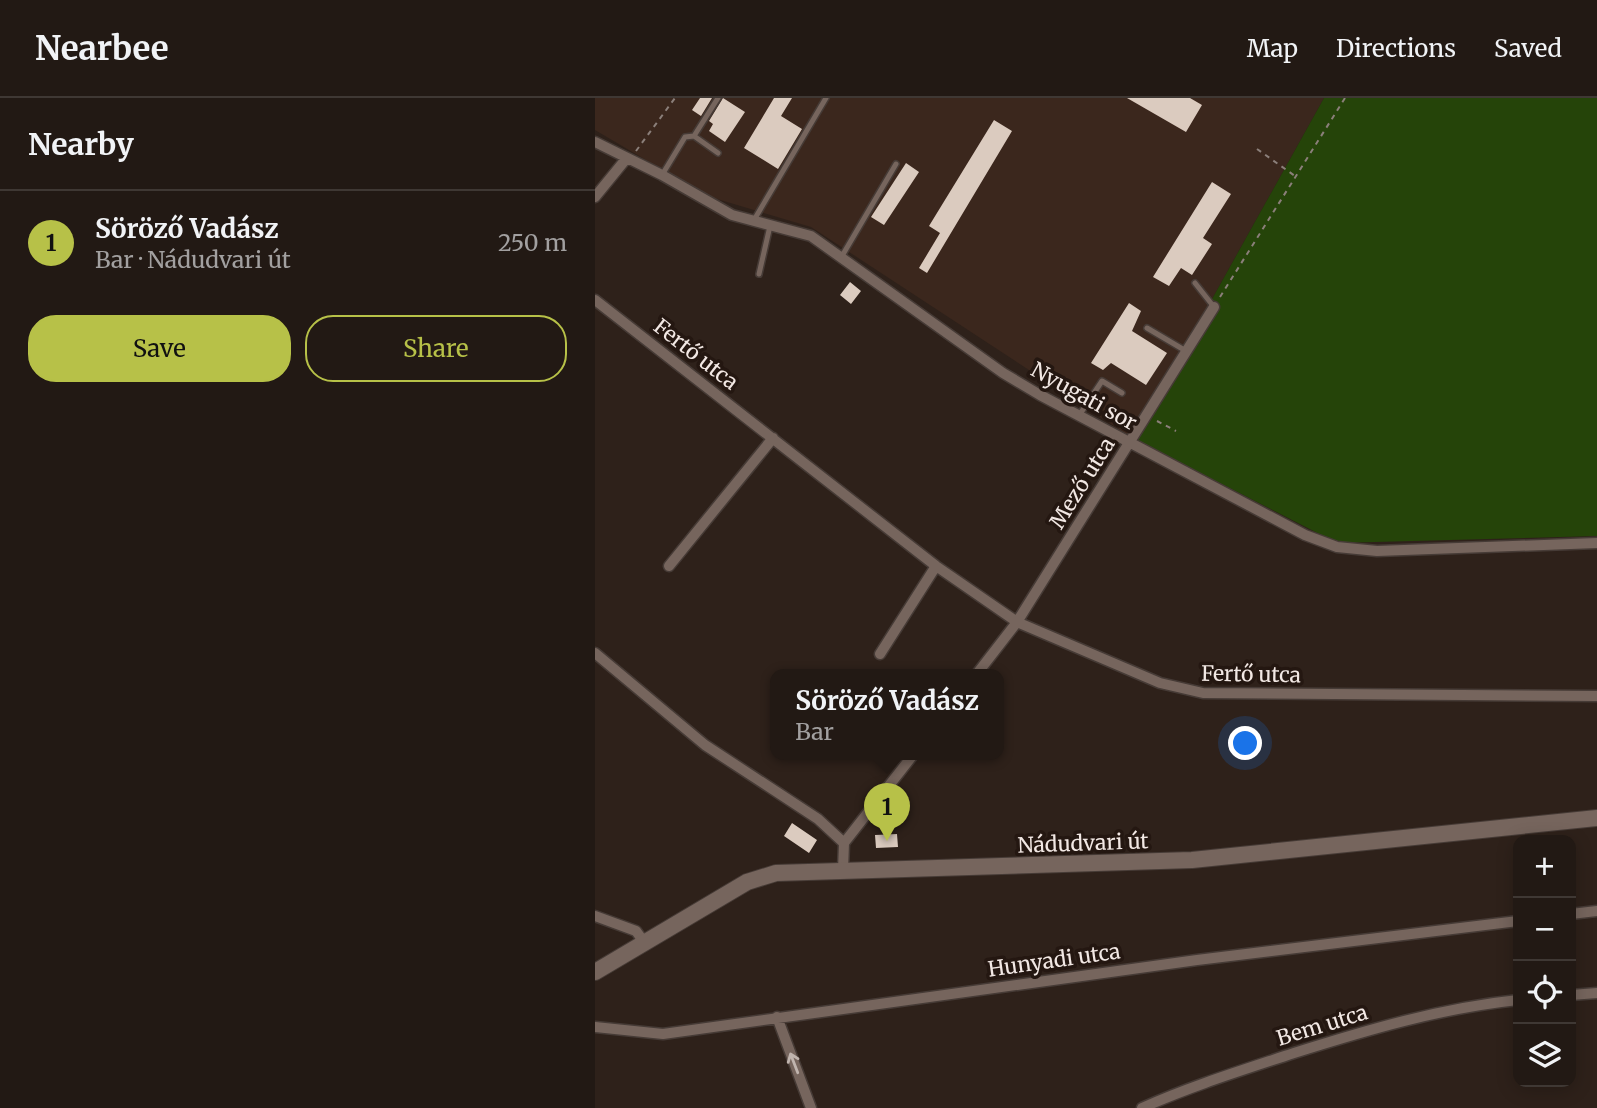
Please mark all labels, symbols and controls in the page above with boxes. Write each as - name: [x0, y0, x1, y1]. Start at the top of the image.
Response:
- text: Nearbee: [35, 28, 169, 69]
- text: Map: [1247, 33, 1298, 64]
- text: Directions: [1336, 33, 1456, 64]
- text: Saved: [1494, 33, 1562, 64]
- text: Nearby: [28, 125, 134, 163]
- text: Söröző Vadász: [95, 212, 279, 245]
- text: 1: [46, 228, 56, 257]
- text: 250 m: [498, 228, 567, 257]
- text: Bar · Nádudvari út: [95, 245, 291, 274]
- street label: Fertő utca: [648, 313, 744, 395]
- button: Save: [28, 315, 291, 382]
- button: Share: [305, 315, 567, 382]
- street label: Nyugati sor: [1026, 356, 1142, 436]
- street label: Mező utca: [1043, 432, 1121, 534]
- street label: Fertő utca: [1201, 660, 1301, 688]
- popup: [770, 669, 1004, 760]
- text: Söröző Vadász: [795, 684, 979, 717]
- text: Bar: [795, 717, 834, 746]
- your location: [1228, 726, 1262, 760]
- pin: 1: [864, 783, 910, 841]
- street label: Nádudvari út: [1017, 827, 1149, 859]
- map controls: [1513, 835, 1576, 1087]
- button: +: [1513, 835, 1576, 898]
- button: −: [1513, 898, 1576, 961]
- street label: Hunyadi utca: [986, 937, 1122, 983]
- button: locate: [1513, 961, 1576, 1024]
- street label: Bem utca: [1273, 998, 1371, 1052]
- button: layers: [1513, 1024, 1576, 1087]
- one-way arrow: [786, 1052, 799, 1074]

